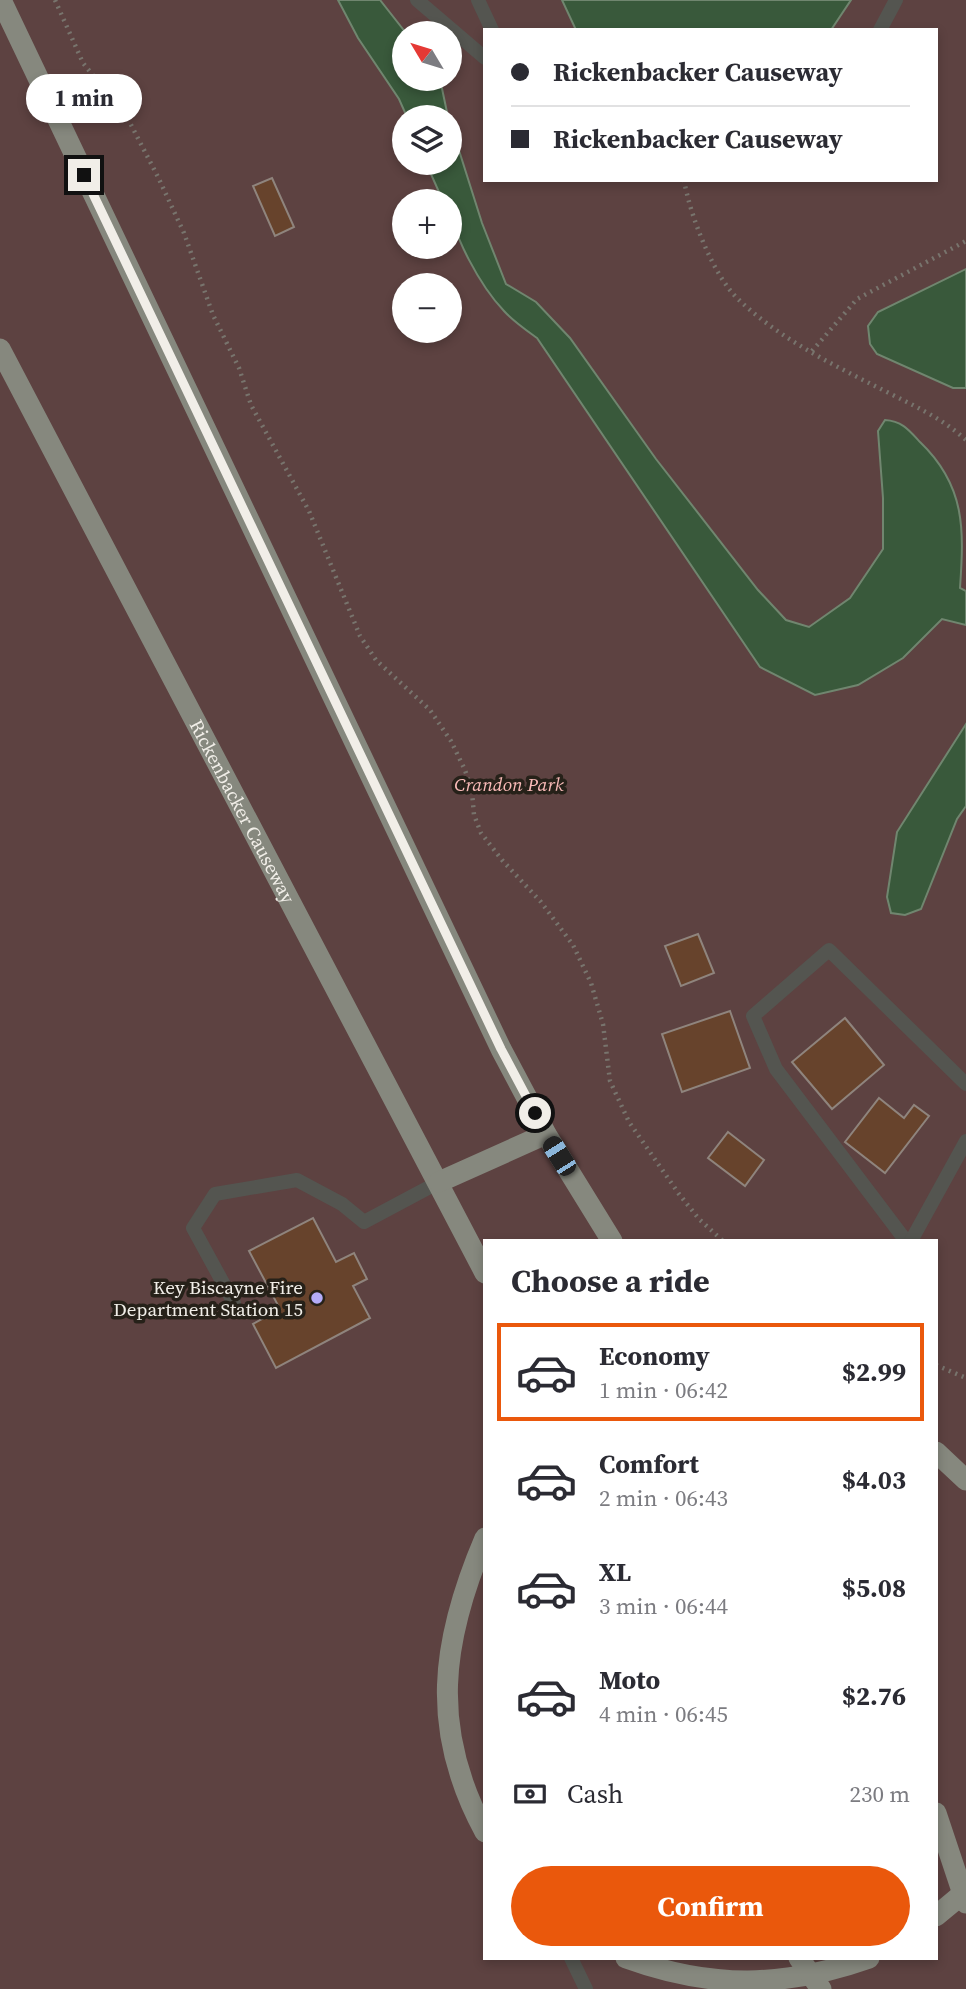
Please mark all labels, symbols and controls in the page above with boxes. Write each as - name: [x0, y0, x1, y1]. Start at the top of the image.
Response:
- north arrow: [392, 21, 462, 91]
- map controls: [392, 21, 462, 343]
- text: Rickenbacker Causeway: [553, 54, 843, 90]
- callout: 1 min: [26, 74, 142, 122]
- text: 1 min: [54, 82, 114, 114]
- button: layers: [392, 105, 462, 175]
- text: Rickenbacker Causeway: [553, 121, 843, 157]
- route end: [68, 159, 100, 191]
- button: +: [392, 189, 462, 259]
- button: −: [392, 273, 462, 343]
- street label: Rickenbacker Causeway: [184, 715, 302, 908]
- park label: Crandon Park: [454, 771, 564, 797]
- route start: [519, 1097, 551, 1129]
- car: [539, 1133, 580, 1179]
- text: Choose a ride: [511, 1259, 710, 1303]
- place label: Key Biscayne Fire Department Station 15: [113, 1274, 303, 1322]
- marker: Key Biscayne Fire Department Station 15: [309, 1290, 325, 1306]
- text: Economy: [599, 1338, 710, 1374]
- icon: car: [515, 1341, 578, 1404]
- text: $2.99: [842, 1354, 906, 1390]
- text: 1 min · 06:42: [599, 1374, 728, 1406]
- text: Comfort: [599, 1446, 699, 1482]
- icon: car: [515, 1449, 578, 1512]
- text: $4.03: [842, 1462, 906, 1498]
- text: 2 min · 06:43: [599, 1482, 728, 1514]
- text: XL: [599, 1554, 631, 1590]
- icon: car: [515, 1557, 578, 1620]
- text: $5.08: [842, 1570, 906, 1606]
- text: 3 min · 06:44: [599, 1590, 728, 1622]
- text: Moto: [599, 1662, 660, 1698]
- icon: car: [515, 1665, 578, 1728]
- text: $2.76: [842, 1678, 906, 1714]
- text: 4 min · 06:45: [599, 1698, 728, 1730]
- icon: cash: [511, 1775, 549, 1813]
- text: Cash: [567, 1776, 623, 1812]
- text: 230 m: [849, 1778, 910, 1810]
- button: Confirm: [511, 1866, 910, 1946]

